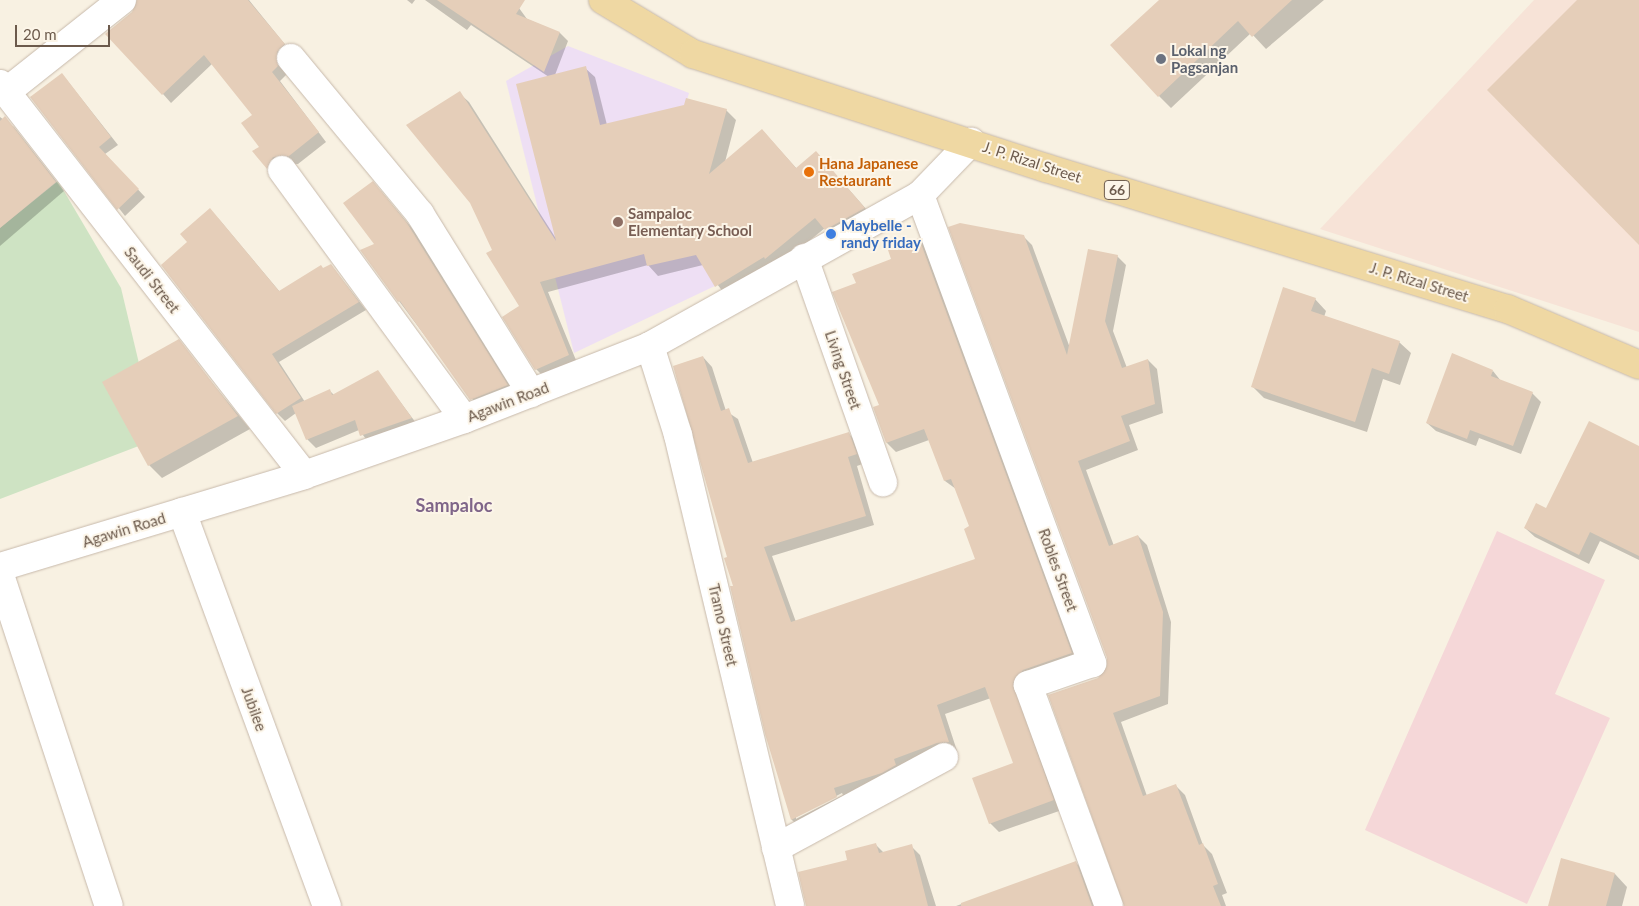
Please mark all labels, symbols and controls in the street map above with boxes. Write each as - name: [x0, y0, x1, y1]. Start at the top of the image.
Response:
- scale bar: [18, 15, 112, 47]
- text: 20 m: [23, 25, 57, 43]
- place label: Lokal ng Pagsanjan: [1171, 41, 1238, 76]
- marker: Lokal ng Pagsanjan: [1155, 53, 1167, 65]
- street label: J. P. Rizal Street: [980, 138, 1084, 186]
- place label: Hana Japanese Restaurant: [819, 154, 919, 189]
- marker: Hana Japanese Restaurant: [803, 166, 815, 178]
- road number: 66: [1103, 178, 1131, 202]
- place label: Sampaloc Elementary School: [628, 204, 752, 239]
- marker: Sampaloc Elementary School: [612, 216, 624, 228]
- place label: Maybelle - randy friday: [841, 216, 921, 251]
- marker: Maybelle - randy friday: [825, 228, 837, 240]
- street label: Saudi Street: [121, 243, 183, 317]
- street label: J. P. Rizal Street: [1367, 258, 1471, 306]
- street label: Living Street: [821, 328, 865, 412]
- street label: Agawin Road: [465, 378, 551, 426]
- district label: Sampaloc: [416, 494, 492, 516]
- street label: Agawin Road: [80, 509, 168, 551]
- street label: Robles Street: [1035, 526, 1081, 614]
- street label: Tramo Street: [705, 582, 741, 668]
- street label: Jubilee: [238, 684, 270, 734]

